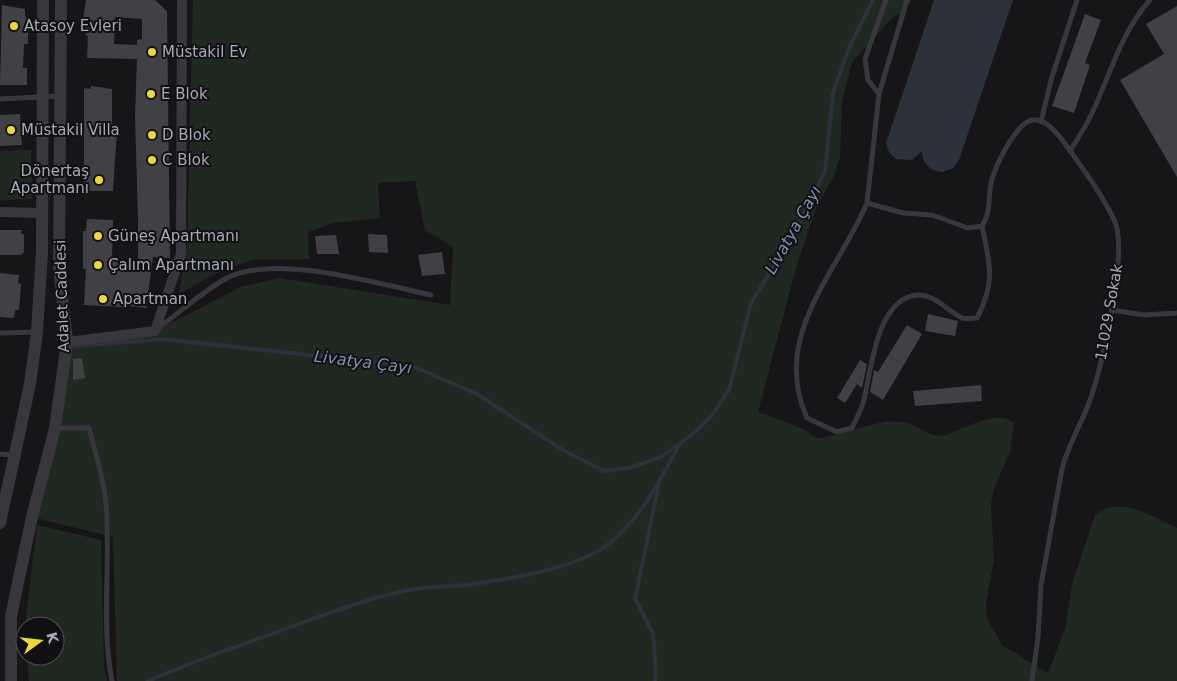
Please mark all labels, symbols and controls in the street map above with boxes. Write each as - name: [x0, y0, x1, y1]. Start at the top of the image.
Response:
- place label: Atasoy Evleri: [24, 17, 122, 35]
- marker: Atasoy Evleri: [8, 20, 20, 32]
- place label: Müstakil Ev: [162, 43, 248, 61]
- marker: Müstakil Ev: [146, 46, 158, 58]
- place label: E Blok: [161, 85, 208, 103]
- marker: E Blok: [145, 88, 157, 100]
- place label: Müstakil Villa: [21, 121, 120, 139]
- marker: Müstakil Villa: [5, 124, 17, 136]
- place label: D Blok: [162, 126, 211, 144]
- marker: D Blok: [146, 129, 158, 141]
- place label: C Blok: [162, 151, 210, 169]
- marker: C Blok: [146, 154, 158, 166]
- place label: Dönertaş Apartmanı: [10, 162, 89, 197]
- marker: Dönertaş Apartmanı: [93, 174, 105, 186]
- water label: Livatya Çayı: [761, 182, 825, 278]
- place label: Güneş Apartmanı: [108, 227, 239, 245]
- marker: Güneş Apartmanı: [92, 230, 104, 242]
- street label: Adalet Caddesi: [51, 239, 73, 353]
- place label: Çalım Apartmanı: [108, 256, 234, 274]
- marker: Çalım Apartmanı: [92, 259, 104, 271]
- street label: 11029 Sokak: [1092, 262, 1126, 362]
- place label: Apartman: [113, 290, 187, 308]
- marker: Apartman: [97, 293, 109, 305]
- water label: Livatya Çayı: [313, 347, 413, 377]
- north arrow: [15, 616, 65, 666]
- text: K: [43, 630, 62, 646]

